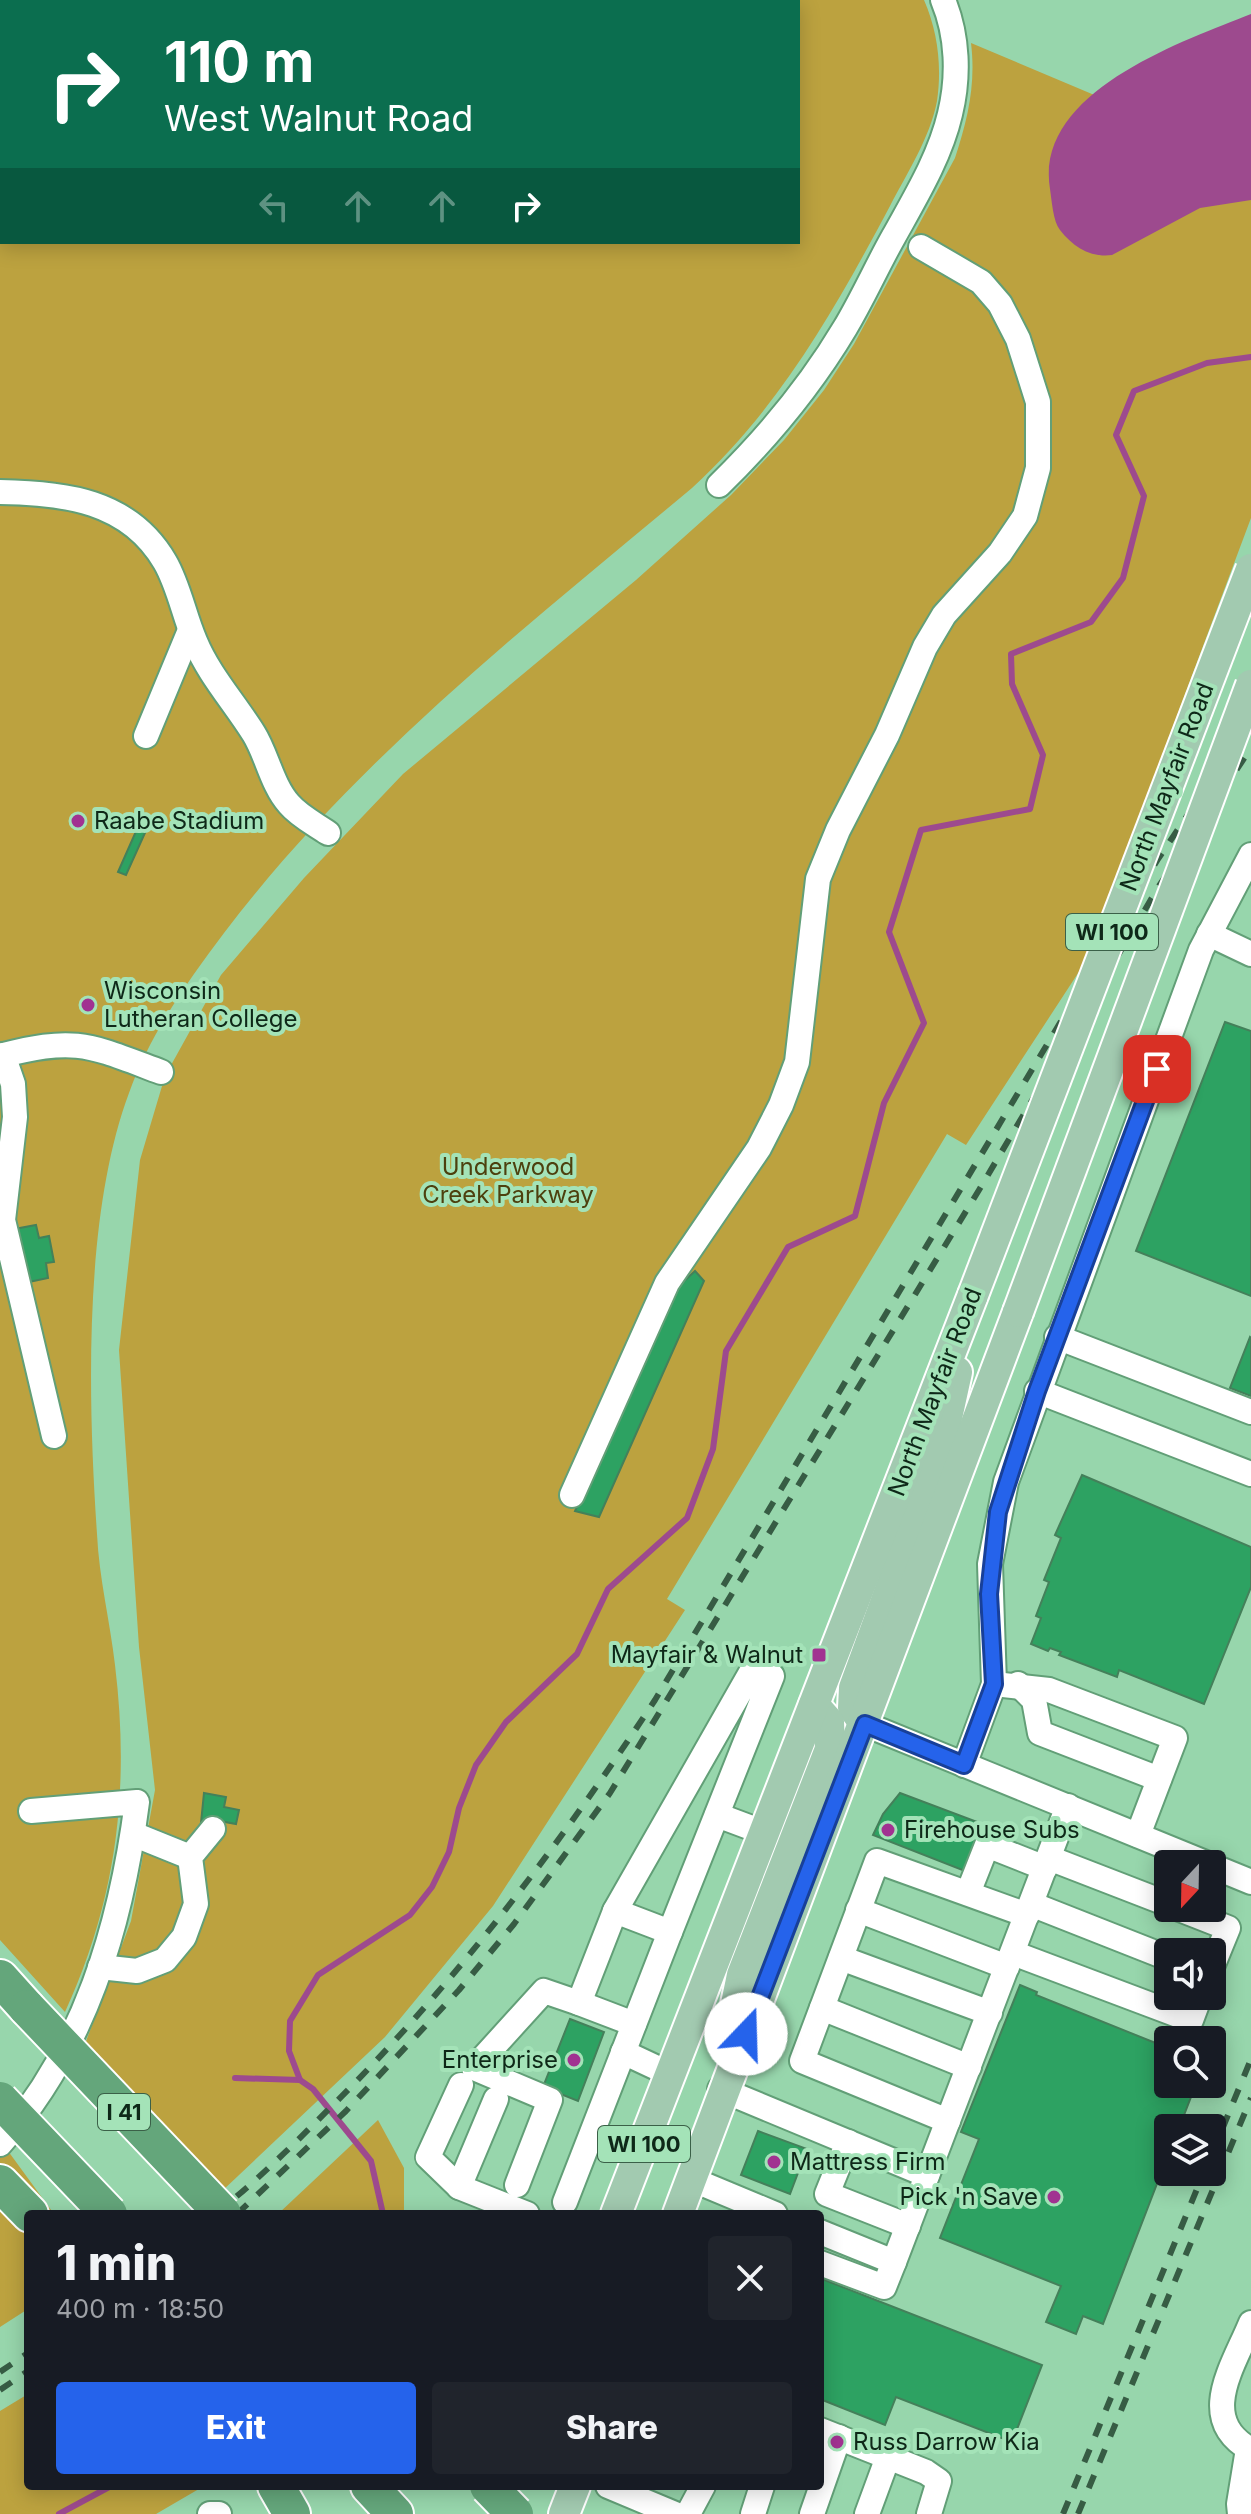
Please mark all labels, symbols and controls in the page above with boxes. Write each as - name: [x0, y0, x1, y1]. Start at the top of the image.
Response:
- text: 110 m: [164, 28, 314, 96]
- icon: right: [32, 32, 136, 136]
- text: West Walnut Road: [164, 96, 473, 140]
- icon: left: [252, 184, 296, 228]
- icon: ahead: [336, 184, 380, 228]
- icon: ahead: [420, 184, 464, 228]
- icon: right: [504, 184, 548, 228]
- street label: North Mayfair Road: [1113, 679, 1220, 895]
- place label: Raabe Stadium: [94, 806, 264, 835]
- marker: Raabe Stadium: [69, 812, 87, 830]
- road number: WI 100: [1066, 914, 1158, 950]
- place label: Wisconsin Lutheran College: [104, 976, 298, 1033]
- marker: Wisconsin Lutheran College: [79, 996, 97, 1014]
- pin: [1123, 1035, 1191, 1103]
- icon: arrive: [1135, 1047, 1179, 1091]
- park label: Underwood Creek Parkway: [422, 1152, 594, 1209]
- street label: North Mayfair Road: [881, 1284, 988, 1500]
- place label: Mayfair & Walnut: [611, 1640, 803, 1669]
- marker: Mayfair & Walnut: [810, 1646, 828, 1664]
- place label: Firehouse Subs: [904, 1815, 1080, 1844]
- marker: Firehouse Subs: [879, 1821, 897, 1839]
- north arrow: [1154, 1850, 1226, 1922]
- map controls: [1154, 1850, 1226, 2186]
- button: sound: [1154, 1938, 1226, 2010]
- position arrow: [704, 1992, 788, 2076]
- button: search: [1154, 2026, 1226, 2098]
- place label: Enterprise: [442, 2045, 558, 2074]
- marker: Enterprise: [565, 2051, 583, 2069]
- road number: I 41: [98, 2094, 150, 2130]
- button: layers: [1154, 2114, 1226, 2186]
- road number: WI 100: [598, 2126, 690, 2162]
- place label: Mattress Firm: [790, 2147, 945, 2176]
- marker: Mattress Firm: [765, 2153, 783, 2171]
- place label: Pick 'n Save: [900, 2182, 1038, 2211]
- marker: Pick 'n Save: [1045, 2188, 1063, 2206]
- text: 1 min: [56, 2233, 176, 2292]
- button: close: [708, 2236, 792, 2320]
- text: 400 m · 18:50: [56, 2293, 224, 2324]
- button: Exit: [56, 2382, 416, 2474]
- button: Share: [432, 2382, 792, 2474]
- place label: Russ Darrow Kia: [853, 2427, 1040, 2456]
- marker: Russ Darrow Kia: [828, 2433, 846, 2451]

